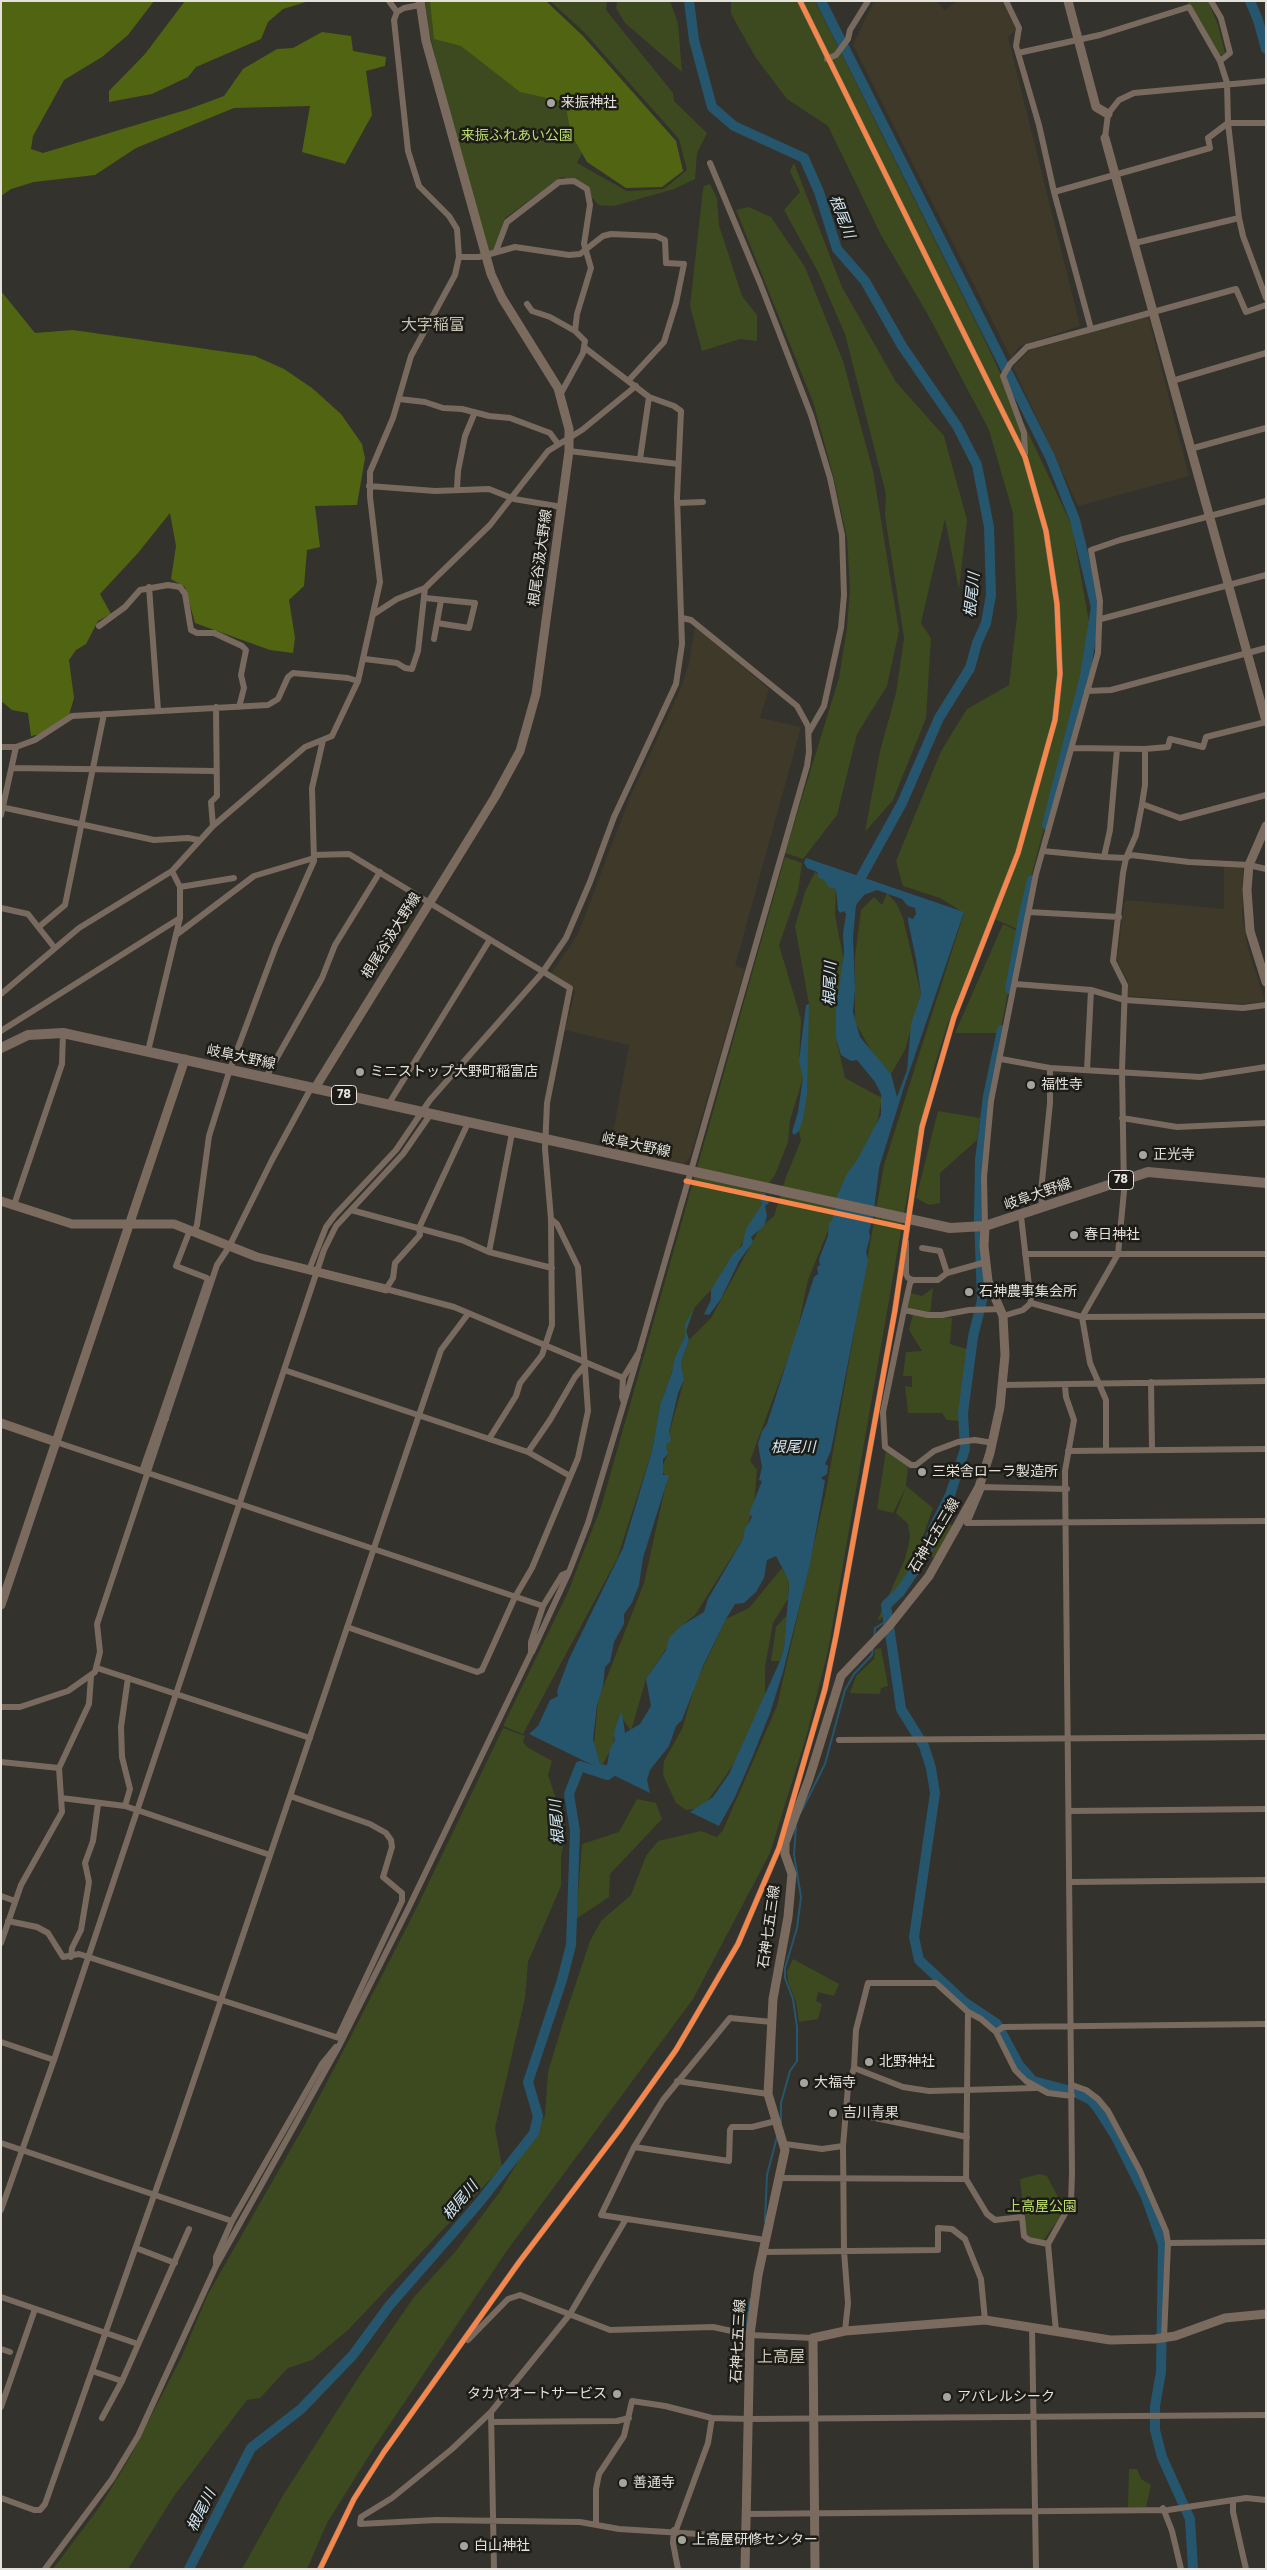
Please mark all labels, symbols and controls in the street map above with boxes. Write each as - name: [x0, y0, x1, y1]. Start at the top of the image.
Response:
- place label: 来振神社: [561, 95, 617, 111]
- marker: 来振神社: [545, 97, 557, 109]
- park label: 来振ふれあい公園: [461, 128, 573, 144]
- water label: 根尾川: [825, 193, 857, 241]
- district label: 大字稲富: [401, 316, 465, 336]
- street label: 根尾谷汲大野線: [526, 508, 556, 608]
- water label: 根尾川: [962, 572, 984, 618]
- street label: 根尾谷汲大野線: [359, 890, 425, 982]
- water label: 根尾川: [821, 961, 841, 1007]
- street label: 岐阜大野線: [205, 1043, 277, 1073]
- place label: ミニストップ大野町稲富店: [370, 1064, 538, 1080]
- marker: ミニストップ大野町稲富店: [354, 1066, 366, 1078]
- place label: 福性寺: [1041, 1077, 1083, 1093]
- marker: 福性寺: [1025, 1079, 1037, 1091]
- road number: 78: [332, 1086, 356, 1104]
- street label: 岐阜大野線: [600, 1131, 672, 1161]
- place label: 正光寺: [1153, 1147, 1195, 1163]
- marker: 正光寺: [1137, 1149, 1149, 1161]
- road number: 78: [1108, 1170, 1134, 1190]
- street label: 岐阜大野線: [1002, 1176, 1074, 1214]
- place label: 春日神社: [1084, 1227, 1140, 1243]
- marker: 春日神社: [1068, 1229, 1080, 1241]
- place label: 石神農事集会所: [979, 1284, 1077, 1300]
- marker: 石神農事集会所: [963, 1286, 975, 1298]
- water label: 根尾川: [771, 1439, 815, 1457]
- place label: 三栄舎ローラ製造所: [932, 1464, 1058, 1480]
- marker: 三栄舎ローラ製造所: [916, 1466, 928, 1478]
- street label: 石神七五三線: [906, 1496, 964, 1576]
- water label: 根尾川: [547, 1799, 569, 1845]
- street label: 石神七五三線: [756, 1884, 784, 1970]
- place label: 北野神社: [879, 2054, 935, 2070]
- marker: 北野神社: [863, 2056, 875, 2068]
- place label: 大福寺: [814, 2075, 856, 2091]
- marker: 大福寺: [798, 2077, 810, 2089]
- place label: 吉川青果: [843, 2105, 899, 2121]
- marker: 吉川青果: [827, 2107, 839, 2119]
- water label: 根尾川: [440, 2178, 482, 2224]
- park label: 上高屋公園: [1007, 2199, 1077, 2215]
- street label: 石神七五三線: [728, 2299, 750, 2383]
- district label: 上高屋: [757, 2348, 805, 2368]
- place label: タカヤオートサービス: [467, 2386, 607, 2402]
- marker: タカヤオートサービス: [611, 2388, 623, 2400]
- place label: アパレルシーク: [957, 2389, 1055, 2405]
- marker: アパレルシーク: [941, 2391, 953, 2403]
- place label: 善通寺: [633, 2475, 675, 2491]
- marker: 善通寺: [617, 2477, 629, 2489]
- water label: 根尾川: [184, 2487, 220, 2535]
- place label: 上高屋研修センター: [692, 2532, 818, 2548]
- marker: 上高屋研修センター: [676, 2534, 688, 2546]
- place label: 白山神社: [474, 2538, 530, 2554]
- marker: 白山神社: [458, 2540, 470, 2552]

